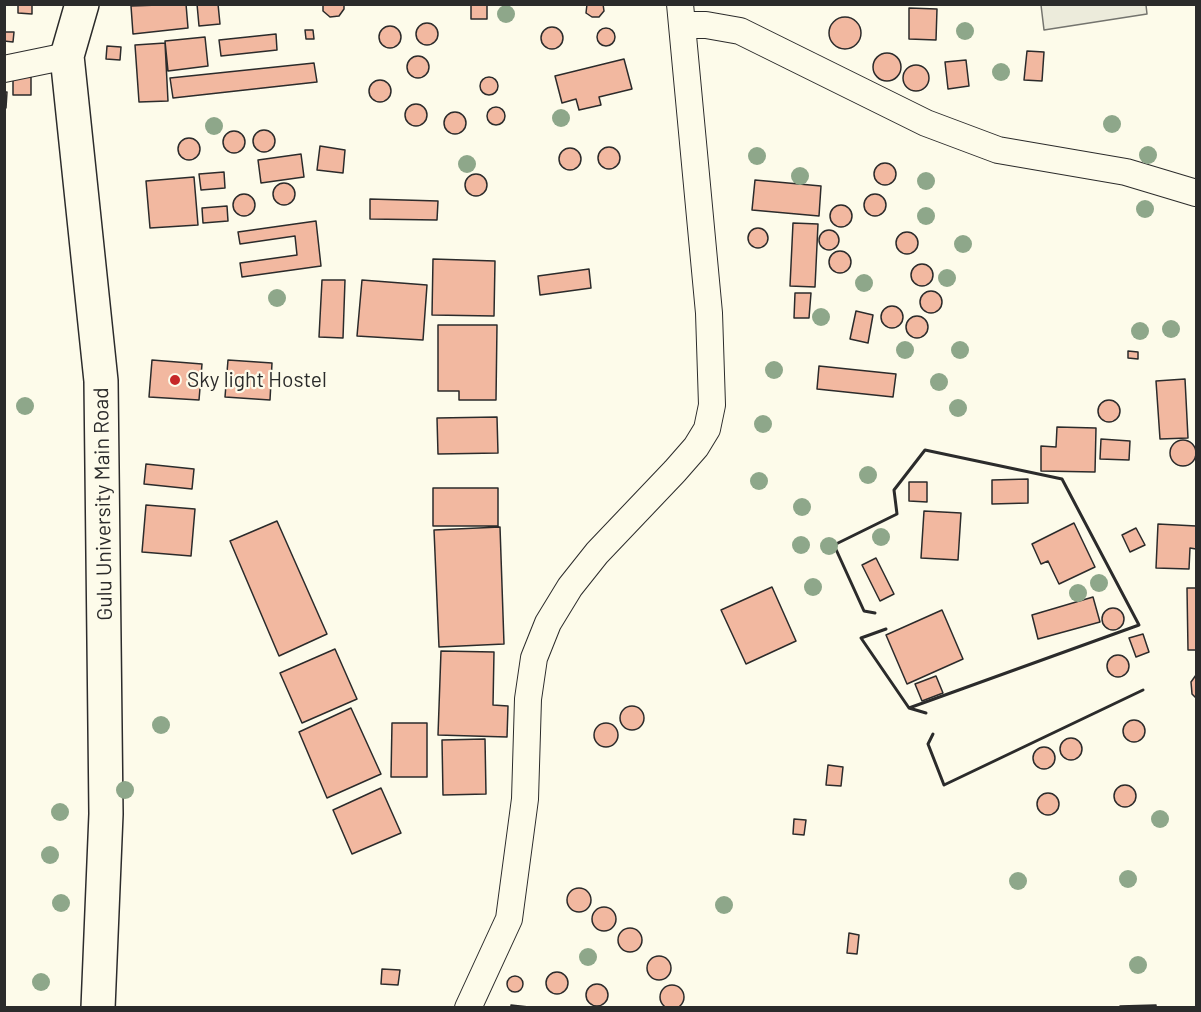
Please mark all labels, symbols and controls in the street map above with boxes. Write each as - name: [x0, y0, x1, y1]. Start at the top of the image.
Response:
- place label: Sky light Hostel: [187, 367, 327, 393]
- marker: Sky light Hostel: [168, 373, 182, 387]
- street label: Gulu University Main Road: [88, 387, 118, 621]

